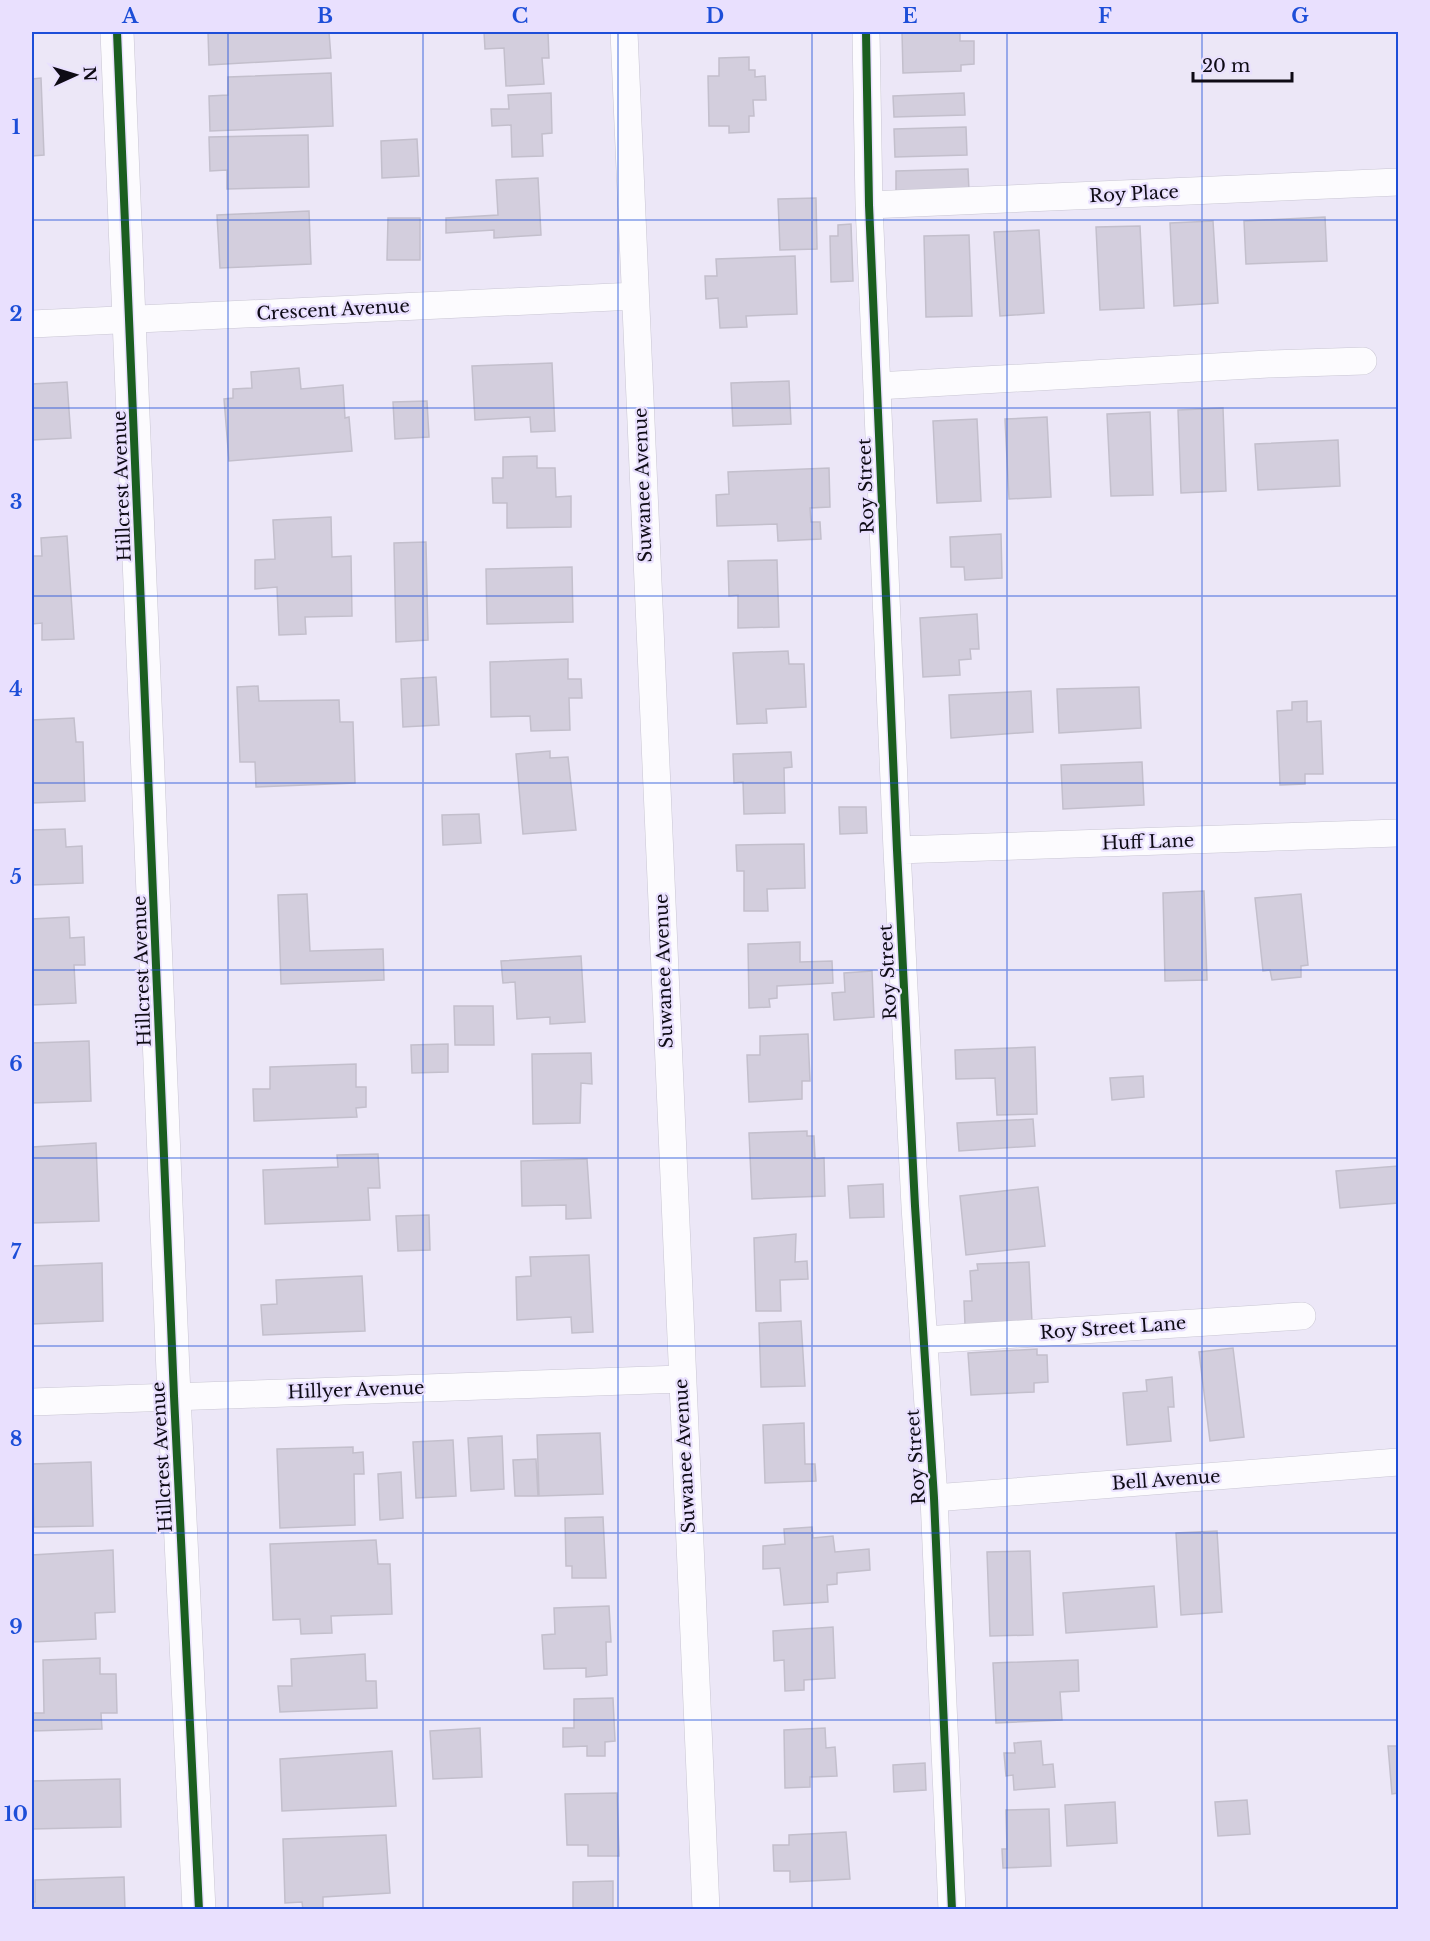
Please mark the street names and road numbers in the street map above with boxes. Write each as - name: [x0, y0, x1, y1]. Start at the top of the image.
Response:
- street label: Roy Place: [1089, 181, 1179, 207]
- street label: Crescent Avenue: [256, 295, 410, 325]
- street label: Suwanee Avenue: [629, 407, 657, 563]
- street label: Hillcrest Avenue: [108, 410, 136, 562]
- street label: Roy Street: [853, 438, 879, 534]
- street label: Huff Lane: [1101, 829, 1195, 855]
- street label: Suwanee Avenue: [650, 893, 678, 1049]
- street label: Hillcrest Avenue: [128, 895, 156, 1047]
- street label: Roy Street: [875, 923, 901, 1020]
- street label: Roy Street Lane: [1039, 1312, 1187, 1344]
- street label: Hillyer Avenue: [287, 1377, 425, 1403]
- street label: Suwanee Avenue: [670, 1378, 700, 1534]
- street label: Hillcrest Avenue: [147, 1381, 177, 1533]
- street label: Roy Street: [902, 1408, 930, 1505]
- street label: Bell Avenue: [1111, 1465, 1221, 1495]

